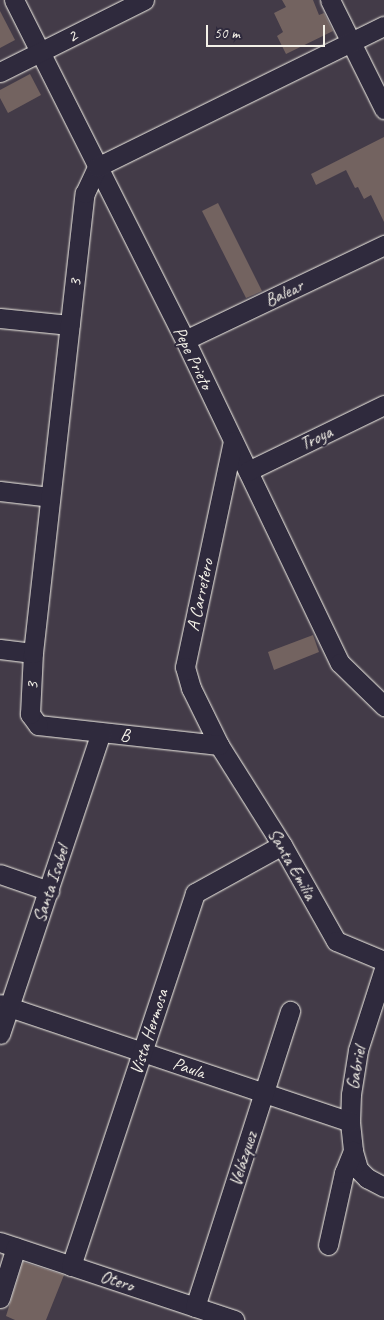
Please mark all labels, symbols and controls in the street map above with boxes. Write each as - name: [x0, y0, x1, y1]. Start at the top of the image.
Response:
- scale bar: [209, 15, 328, 47]
- text: 50 m: [214, 24, 240, 43]
- street label: 2: [63, 25, 81, 47]
- street label: Balear: [261, 275, 307, 311]
- street label: 3: [64, 278, 86, 288]
- street label: Pepe Prieto: [169, 323, 217, 393]
- street label: Troya: [296, 421, 336, 455]
- street label: A Carretero: [182, 557, 218, 633]
- street label: 3: [21, 681, 43, 691]
- street label: B: [119, 724, 131, 746]
- street label: Santa Emilia: [263, 824, 321, 904]
- street label: Santa Isabel: [28, 843, 74, 925]
- street label: Vista Hermosa: [125, 986, 173, 1078]
- street label: Gabriel: [342, 1045, 370, 1091]
- street label: Paula: [170, 1052, 208, 1084]
- street label: Velázquez: [224, 1129, 262, 1189]
- street label: Otero: [98, 1265, 136, 1297]

